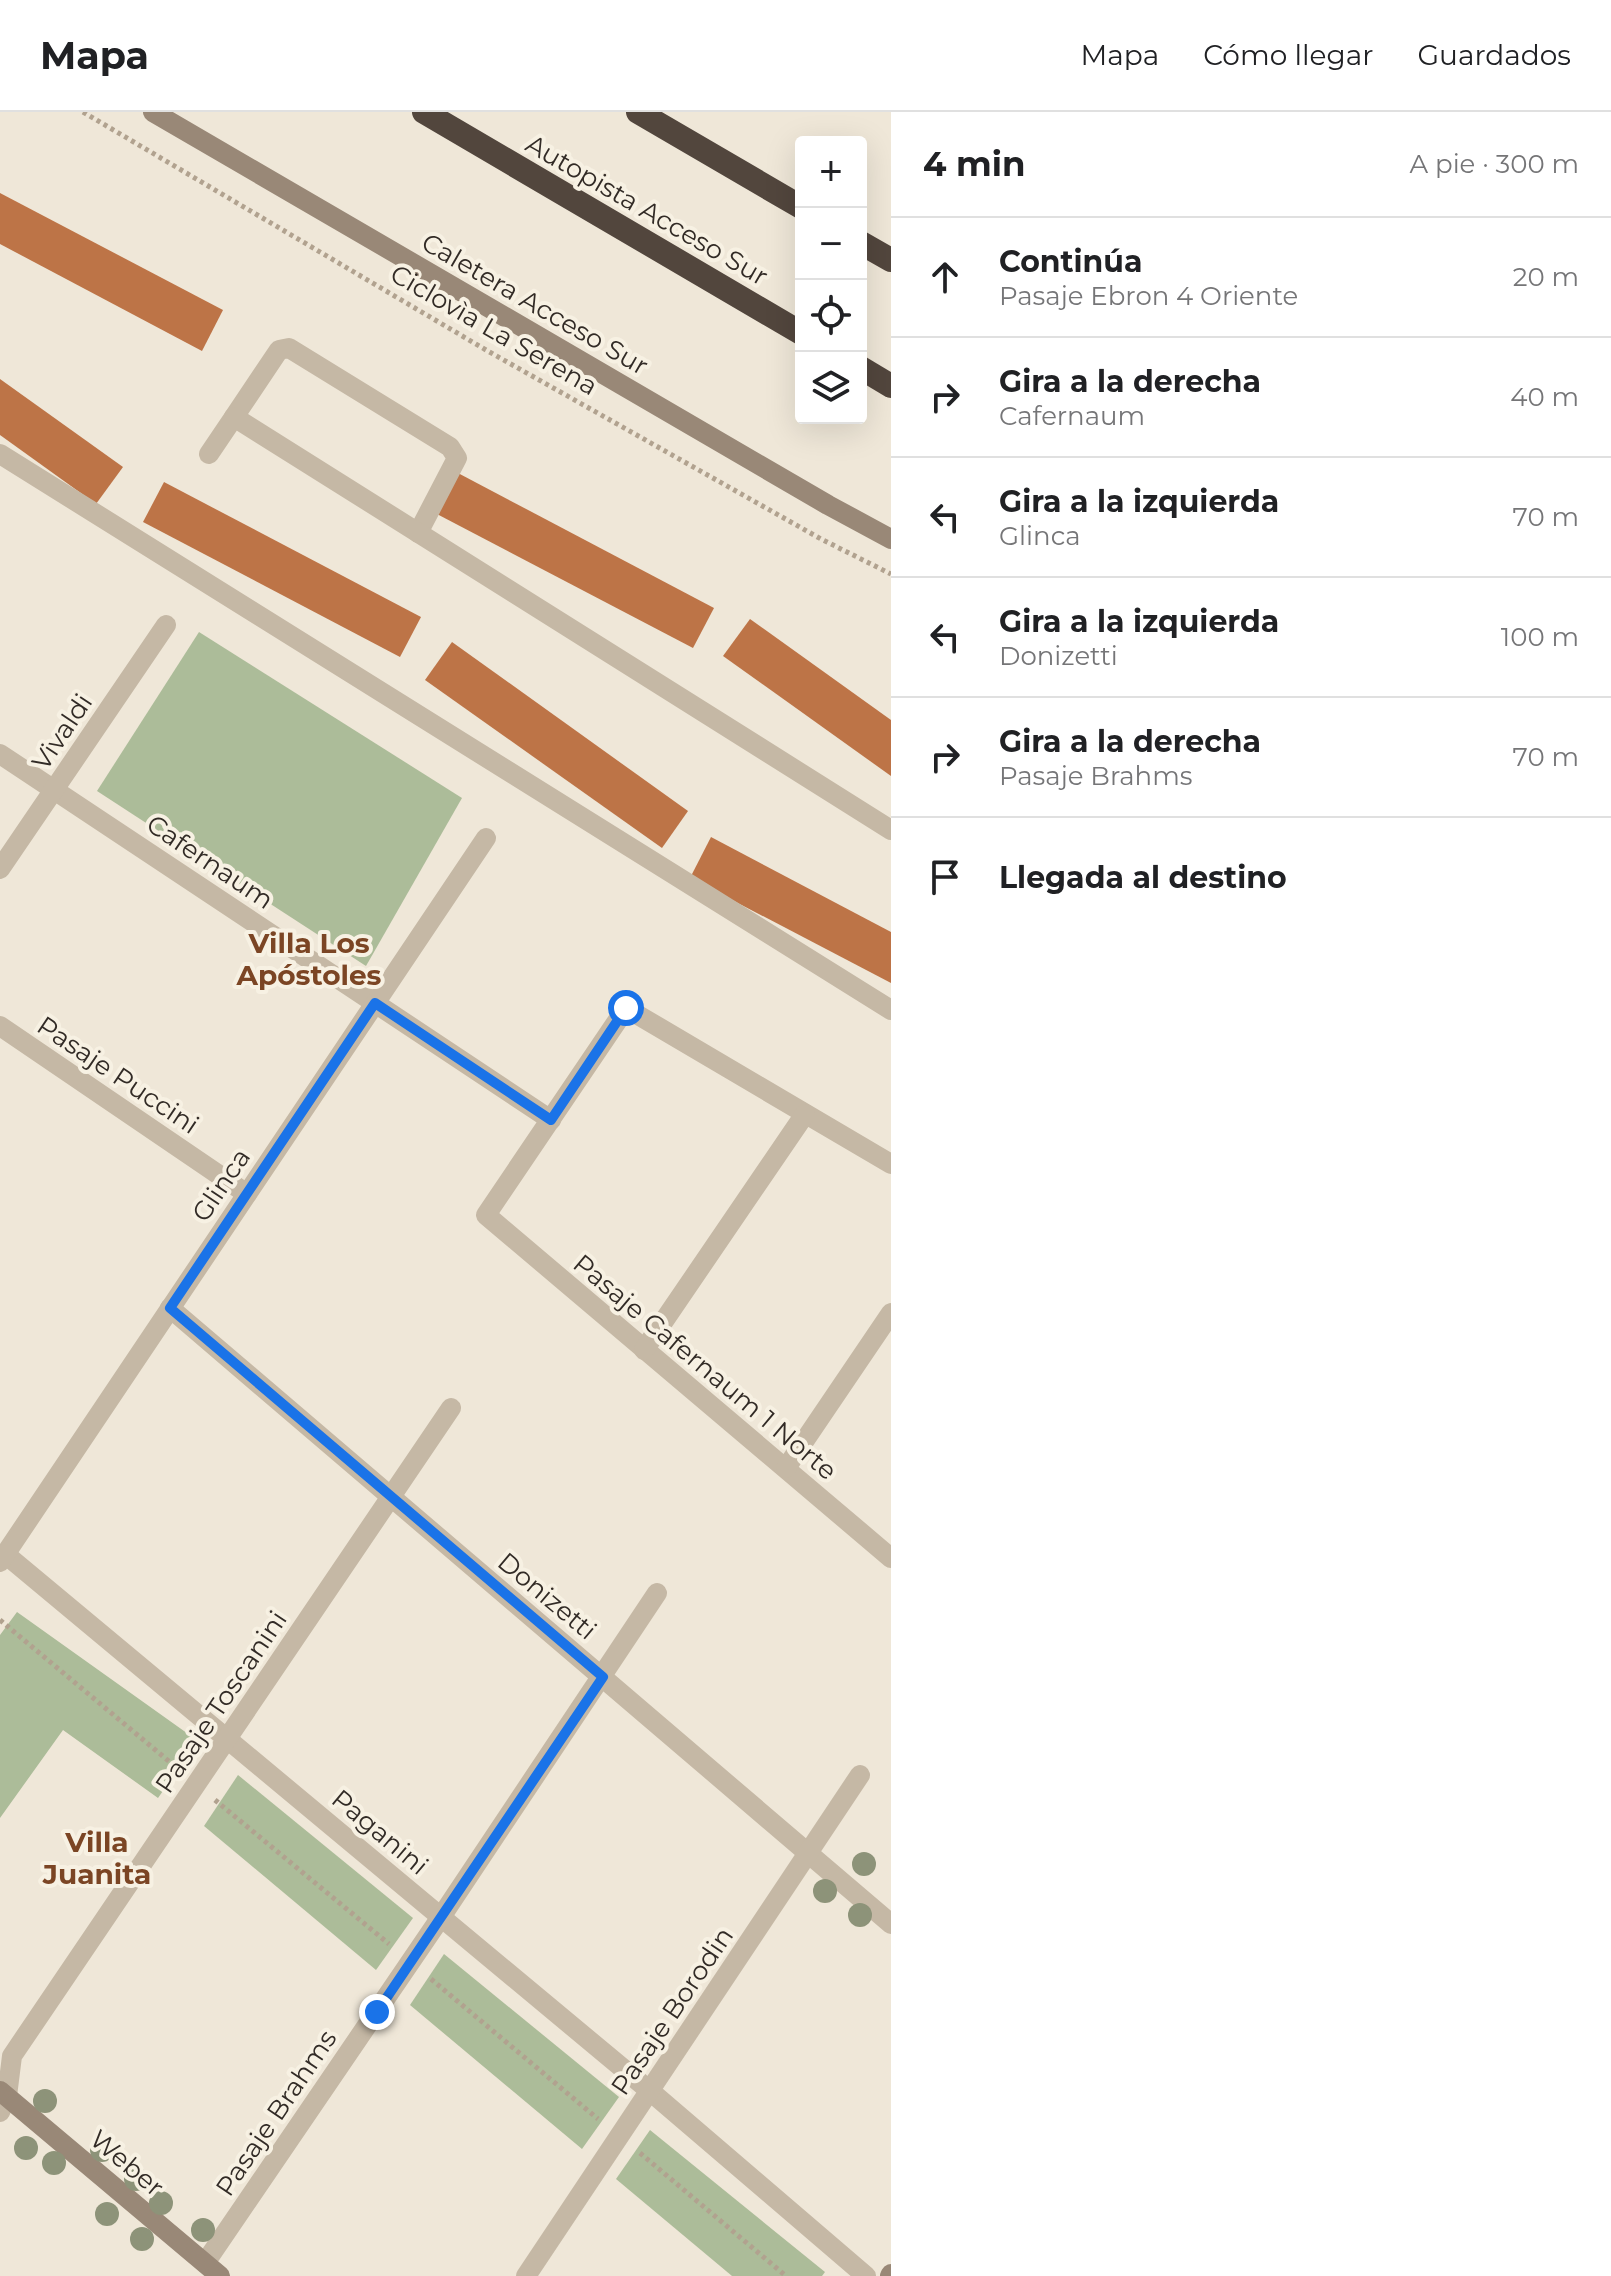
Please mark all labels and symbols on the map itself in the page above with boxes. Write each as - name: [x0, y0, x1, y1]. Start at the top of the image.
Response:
- street label: Autopista Acceso Sur: [520, 128, 774, 292]
- street label: Caletera Acceso Sur: [416, 226, 654, 382]
- street label: Ciclovìa La Serena: [385, 258, 603, 402]
- street label: Vivaldi: [25, 688, 99, 776]
- street label: Cafernaum: [141, 808, 279, 916]
- district label: Villa Los Apóstoles: [236, 926, 382, 992]
- route start: [608, 990, 644, 1026]
- street label: Pasaje Puccini: [31, 1009, 205, 1141]
- street label: Glinca: [185, 1142, 257, 1228]
- street label: Pasaje Cafernaum 1 Norte: [567, 1247, 843, 1487]
- street label: Donizetti: [491, 1546, 603, 1646]
- street label: Pasaje Toscanini: [148, 1605, 294, 1799]
- street label: Paganini: [325, 1782, 435, 1882]
- district label: Villa Juanita: [42, 1825, 151, 1891]
- street label: Pasaje Borodin: [604, 1921, 740, 2101]
- route end: [359, 1994, 395, 2030]
- street label: Pasaje Brahms: [209, 2024, 343, 2202]
- street label: Weber: [83, 2123, 171, 2203]

